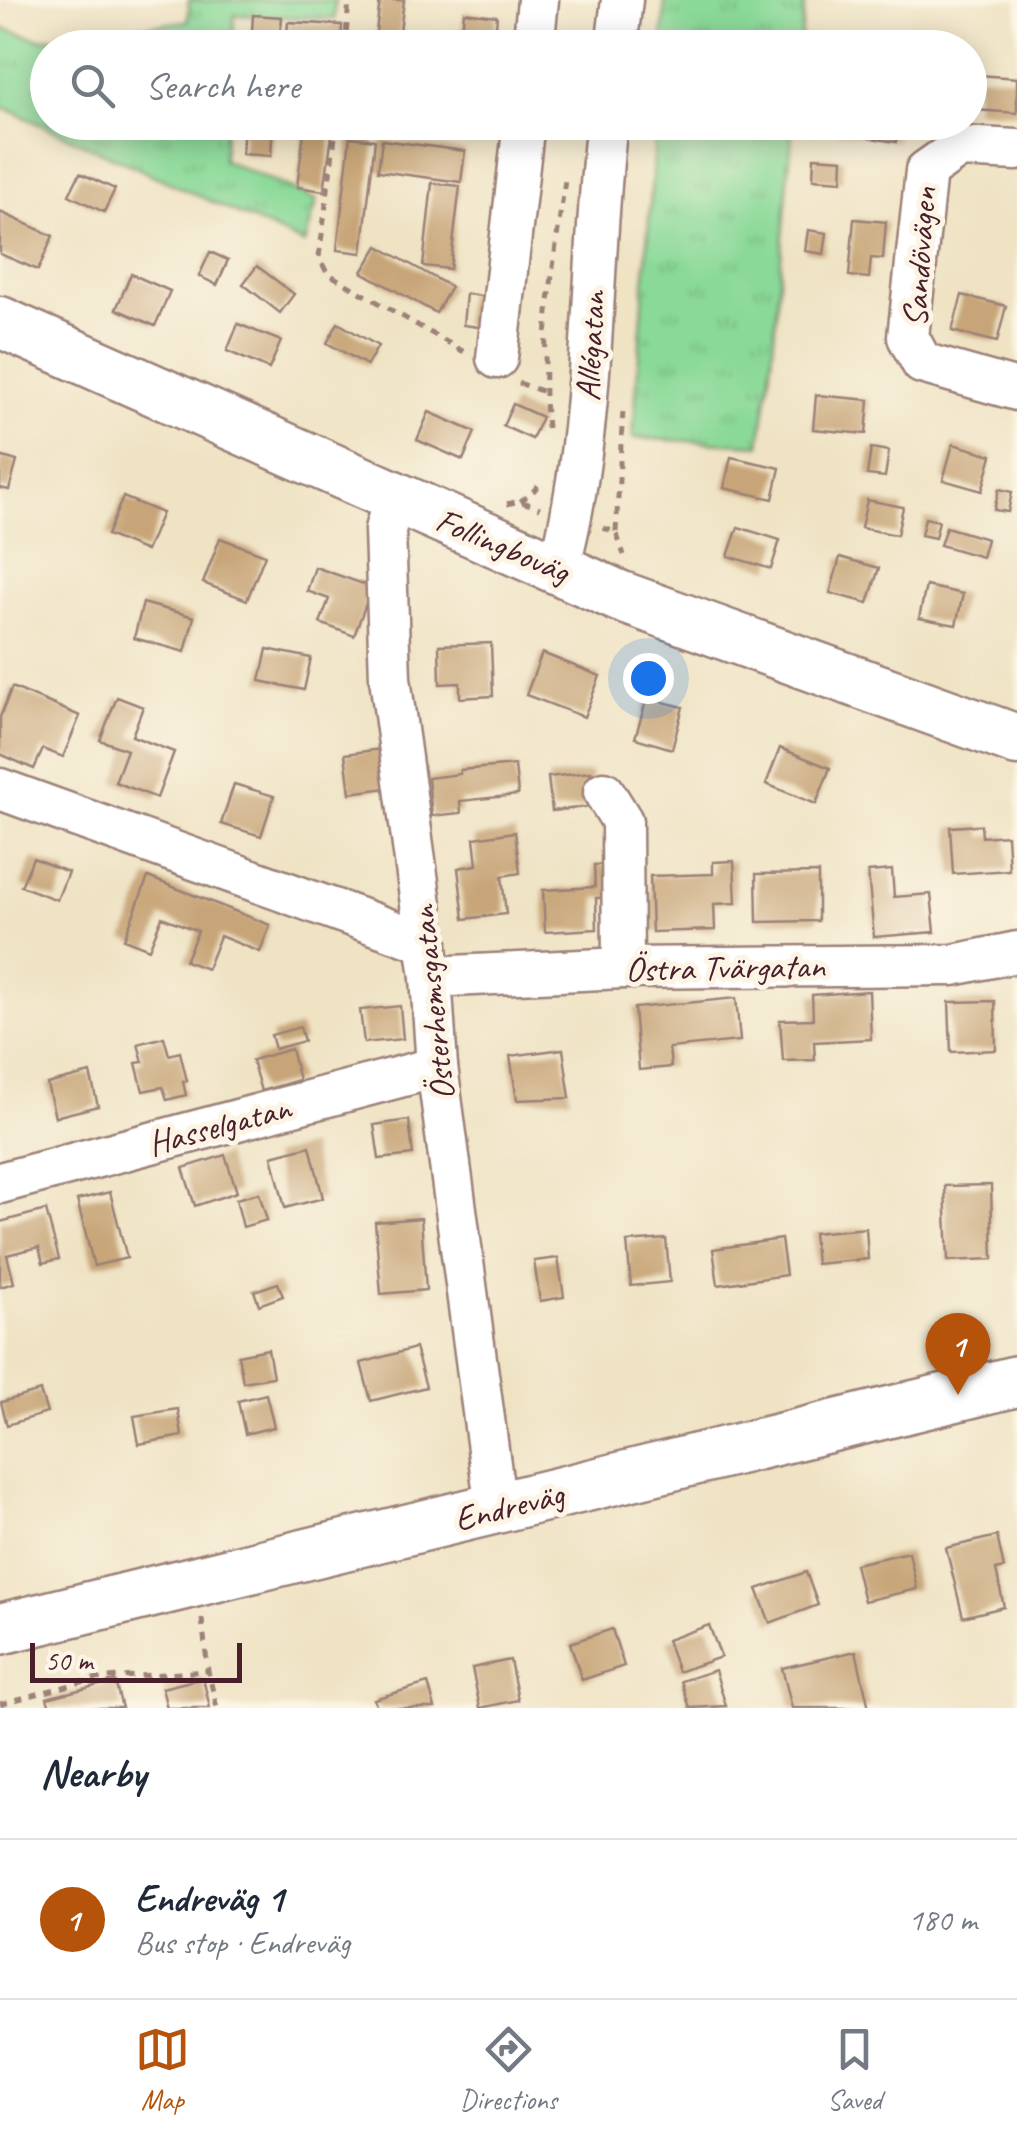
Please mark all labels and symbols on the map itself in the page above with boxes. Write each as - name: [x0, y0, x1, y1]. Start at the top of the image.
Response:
- street label: Sandövägen: [892, 185, 947, 329]
- street label: Allégatan: [565, 288, 616, 402]
- street label: Follingboväg: [429, 497, 578, 594]
- your location: [623, 653, 674, 704]
- street label: Österhemsgatan: [400, 901, 465, 1102]
- street label: Östra Tvärgatan: [625, 943, 826, 992]
- street label: Hasselgatan: [143, 1084, 297, 1166]
- pin: 1: [926, 1312, 990, 1395]
- street label: Endreväg: [450, 1471, 570, 1542]
- scale bar: [30, 1638, 242, 1682]

